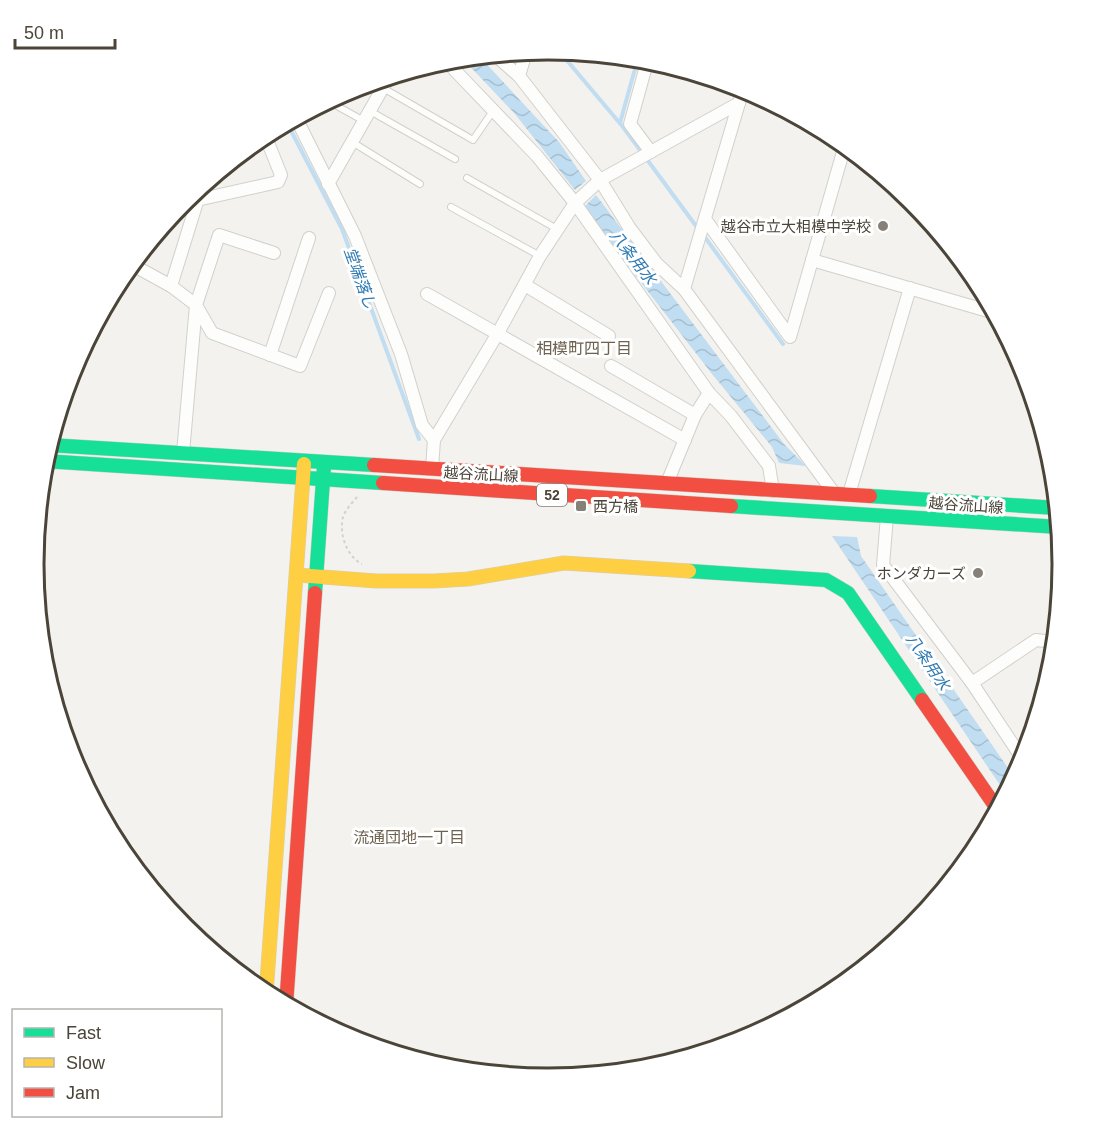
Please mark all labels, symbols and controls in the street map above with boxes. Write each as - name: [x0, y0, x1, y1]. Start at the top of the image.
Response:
- scale bar: [15, 12, 116, 50]
- text: 50 m: [24, 23, 64, 43]
- place label: 越谷市立大相模中学校: [720, 218, 871, 235]
- marker: 越谷市立大相模中学校: [876, 219, 890, 233]
- water label: 八条用水: [607, 227, 661, 289]
- water label: 堂端落し: [341, 245, 379, 311]
- district label: 相模町四丁目: [536, 340, 632, 357]
- street label: 越谷流山線: [442, 463, 519, 484]
- road number: 52: [537, 484, 567, 506]
- street label: 越谷流山線: [927, 494, 1004, 516]
- place label: 西方橋: [593, 498, 638, 515]
- marker: 西方橋: [574, 499, 588, 513]
- place label: ホンダカーズ: [877, 565, 966, 582]
- marker: ホンダカーズ: [971, 566, 985, 580]
- water label: 八条用水: [903, 631, 954, 695]
- district label: 流通団地一丁目: [353, 829, 465, 846]
- legend: [12, 1009, 222, 1117]
- text: Fast: [66, 1023, 101, 1043]
- text: Slow: [66, 1053, 106, 1073]
- text: Jam: [66, 1083, 100, 1103]

